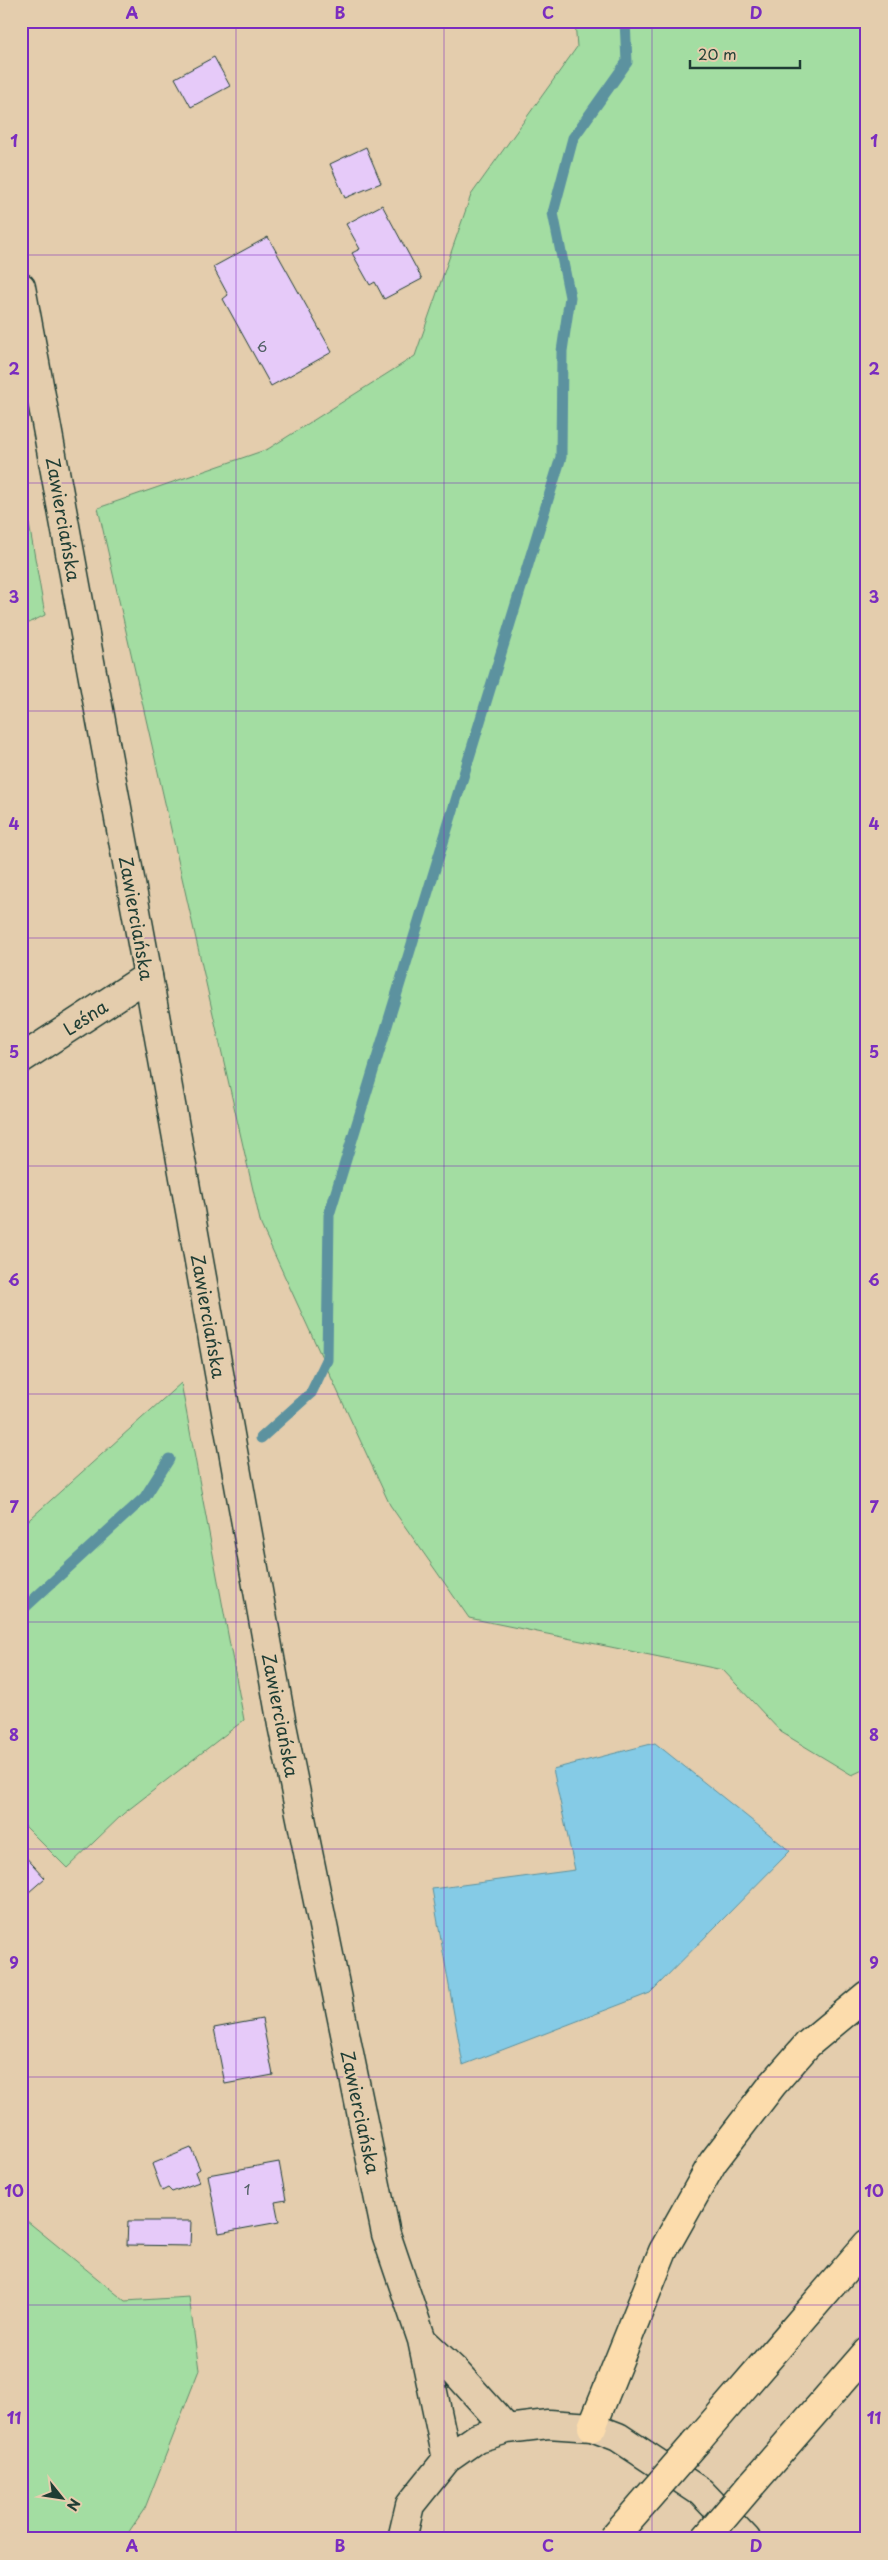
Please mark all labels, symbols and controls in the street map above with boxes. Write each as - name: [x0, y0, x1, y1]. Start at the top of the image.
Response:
- text: A: [126, 0, 139, 24]
- text: B: [335, 0, 346, 24]
- text: C: [542, 0, 554, 24]
- text: D: [750, 0, 762, 24]
- scale bar: [690, 38, 800, 70]
- text: 20 m: [698, 42, 737, 65]
- text: 1: [10, 128, 18, 152]
- text: 1: [870, 128, 878, 152]
- house number: 6: [257, 334, 267, 357]
- text: 2: [8, 356, 20, 380]
- text: 2: [868, 356, 880, 380]
- street label: Zawierciańska: [40, 455, 88, 584]
- text: 3: [9, 584, 19, 608]
- text: 3: [869, 584, 879, 608]
- text: 4: [9, 811, 20, 835]
- text: 4: [869, 811, 880, 835]
- street label: Zawierciańska: [113, 854, 161, 983]
- street label: Leśna: [57, 992, 113, 1042]
- text: 5: [9, 1039, 19, 1063]
- text: 5: [869, 1039, 879, 1063]
- street label: Zawierciańska: [185, 1252, 233, 1381]
- text: 6: [8, 1267, 20, 1291]
- text: 6: [868, 1267, 880, 1291]
- text: 7: [9, 1494, 19, 1518]
- text: 7: [869, 1494, 879, 1518]
- street label: Zawierciańska: [256, 1651, 306, 1780]
- text: 8: [9, 1722, 19, 1746]
- text: 8: [869, 1722, 879, 1746]
- text: 9: [9, 1950, 19, 1974]
- text: 9: [869, 1950, 879, 1974]
- street label: Zawierciańska: [335, 2048, 387, 2177]
- house number: 1: [244, 2177, 250, 2200]
- text: 10: [4, 2178, 24, 2202]
- text: 10: [864, 2178, 884, 2202]
- text: 11: [7, 2405, 21, 2429]
- text: 11: [867, 2405, 881, 2429]
- north arrow: [38, 2472, 88, 2522]
- text: N: [62, 2495, 86, 2515]
- text: A: [126, 2533, 139, 2557]
- text: B: [335, 2533, 346, 2557]
- text: C: [542, 2533, 554, 2557]
- text: D: [750, 2533, 762, 2557]

